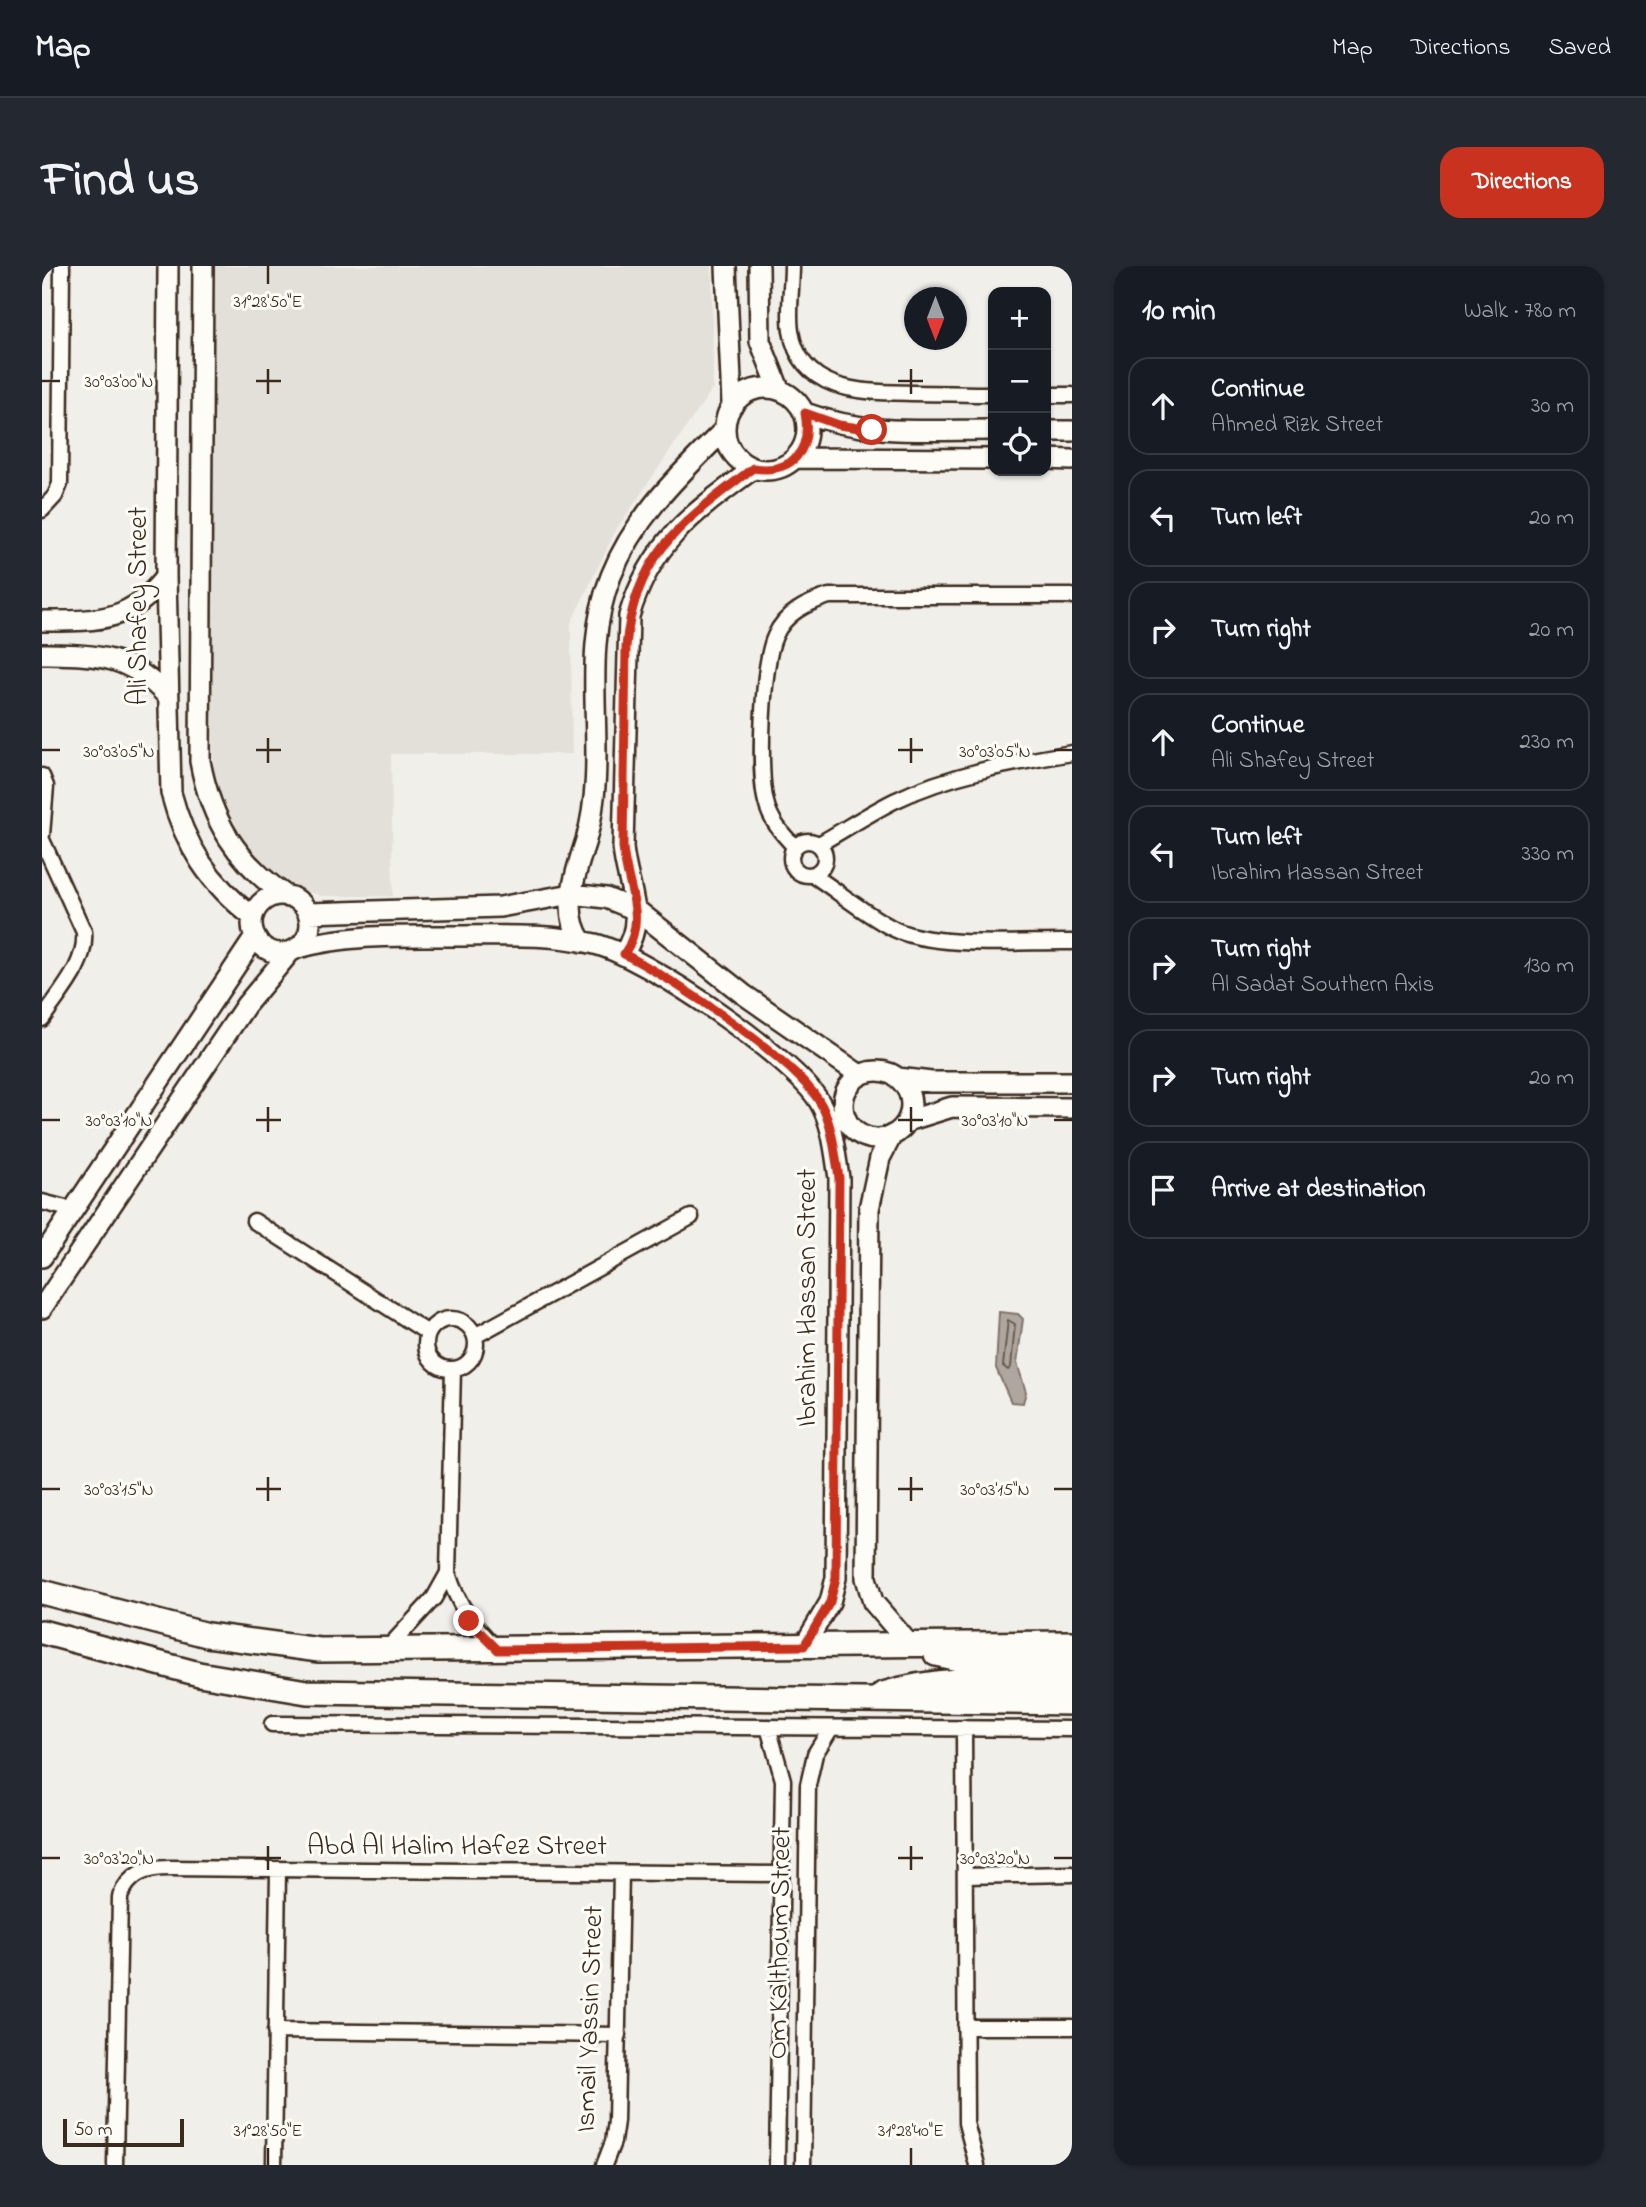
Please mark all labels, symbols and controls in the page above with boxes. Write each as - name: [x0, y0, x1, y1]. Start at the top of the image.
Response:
- text: Map: [35, 24, 91, 72]
- text: Map: [1332, 31, 1373, 66]
- text: Directions: [1411, 31, 1510, 66]
- text: Saved: [1548, 31, 1611, 66]
- text: Find us: [42, 146, 199, 218]
- button: Directions: [1440, 147, 1604, 218]
- north arrow: [904, 287, 967, 350]
- map controls: [988, 287, 1051, 476]
- button: +: [988, 287, 1051, 350]
- text: 31°28'50"E: [234, 290, 302, 316]
- text: 10 min: [1142, 290, 1215, 334]
- text: Walk · 780 m: [1464, 295, 1576, 328]
- button: −: [988, 350, 1051, 413]
- text: 30°03'00"N: [84, 370, 154, 396]
- text: Continue: [1211, 371, 1304, 409]
- icon: ahead: [1144, 387, 1182, 425]
- text: 30 m: [1531, 390, 1574, 423]
- text: Ahmed Rizk Street: [1211, 409, 1383, 442]
- button: locate: [988, 413, 1051, 476]
- route start: [856, 414, 887, 445]
- icon: left: [1144, 499, 1182, 537]
- text: Turn left: [1211, 499, 1302, 537]
- text: 20 m: [1529, 502, 1574, 535]
- street label: Ali Shafey Street: [119, 506, 160, 706]
- icon: right: [1144, 611, 1182, 649]
- text: Turn right: [1211, 611, 1311, 649]
- text: 20 m: [1529, 614, 1574, 647]
- text: Continue: [1211, 707, 1304, 745]
- icon: ahead: [1144, 723, 1182, 761]
- text: 230 m: [1520, 726, 1574, 759]
- text: 30°03'05"N: [83, 740, 155, 766]
- text: 30°03'05"N: [959, 740, 1031, 766]
- text: Ali Shafey Street: [1211, 745, 1375, 778]
- text: Turn left: [1211, 819, 1302, 857]
- icon: left: [1144, 835, 1182, 873]
- text: 330 m: [1521, 838, 1574, 871]
- text: Ibrahim Hassan Street: [1211, 857, 1423, 890]
- text: Turn right: [1211, 931, 1311, 969]
- icon: right: [1144, 947, 1182, 985]
- text: 130 m: [1524, 950, 1574, 983]
- text: Al Sadat Southern Axis: [1211, 969, 1434, 1002]
- icon: right: [1144, 1059, 1182, 1097]
- text: Turn right: [1211, 1059, 1311, 1097]
- text: 20 m: [1529, 1062, 1574, 1095]
- text: 30°03'10"N: [86, 1109, 153, 1135]
- text: 30°03'10"N: [962, 1109, 1029, 1135]
- street label: Ibrahim Hassan Street: [788, 1169, 829, 1427]
- icon: arrive: [1144, 1171, 1182, 1209]
- text: Arrive at destination: [1211, 1171, 1426, 1209]
- text: 30°03'15"N: [84, 1478, 154, 1504]
- text: 30°03'15"N: [960, 1478, 1030, 1504]
- route end: [453, 1605, 484, 1636]
- street label: Om Kalthoum Street: [758, 1826, 804, 2060]
- street label: Abd Al Halim Hafez Street: [307, 1827, 607, 1868]
- text: 30°03'20"N: [84, 1847, 154, 1873]
- text: 30°03'20"N: [960, 1847, 1030, 1873]
- street label: Ismail Yassin Street: [567, 1905, 615, 2133]
- scale bar: [63, 2116, 184, 2148]
- text: 50 m: [74, 2117, 113, 2144]
- text: 31°28'50"E: [234, 2119, 302, 2145]
- text: 31°28'40"E: [878, 2119, 944, 2145]

